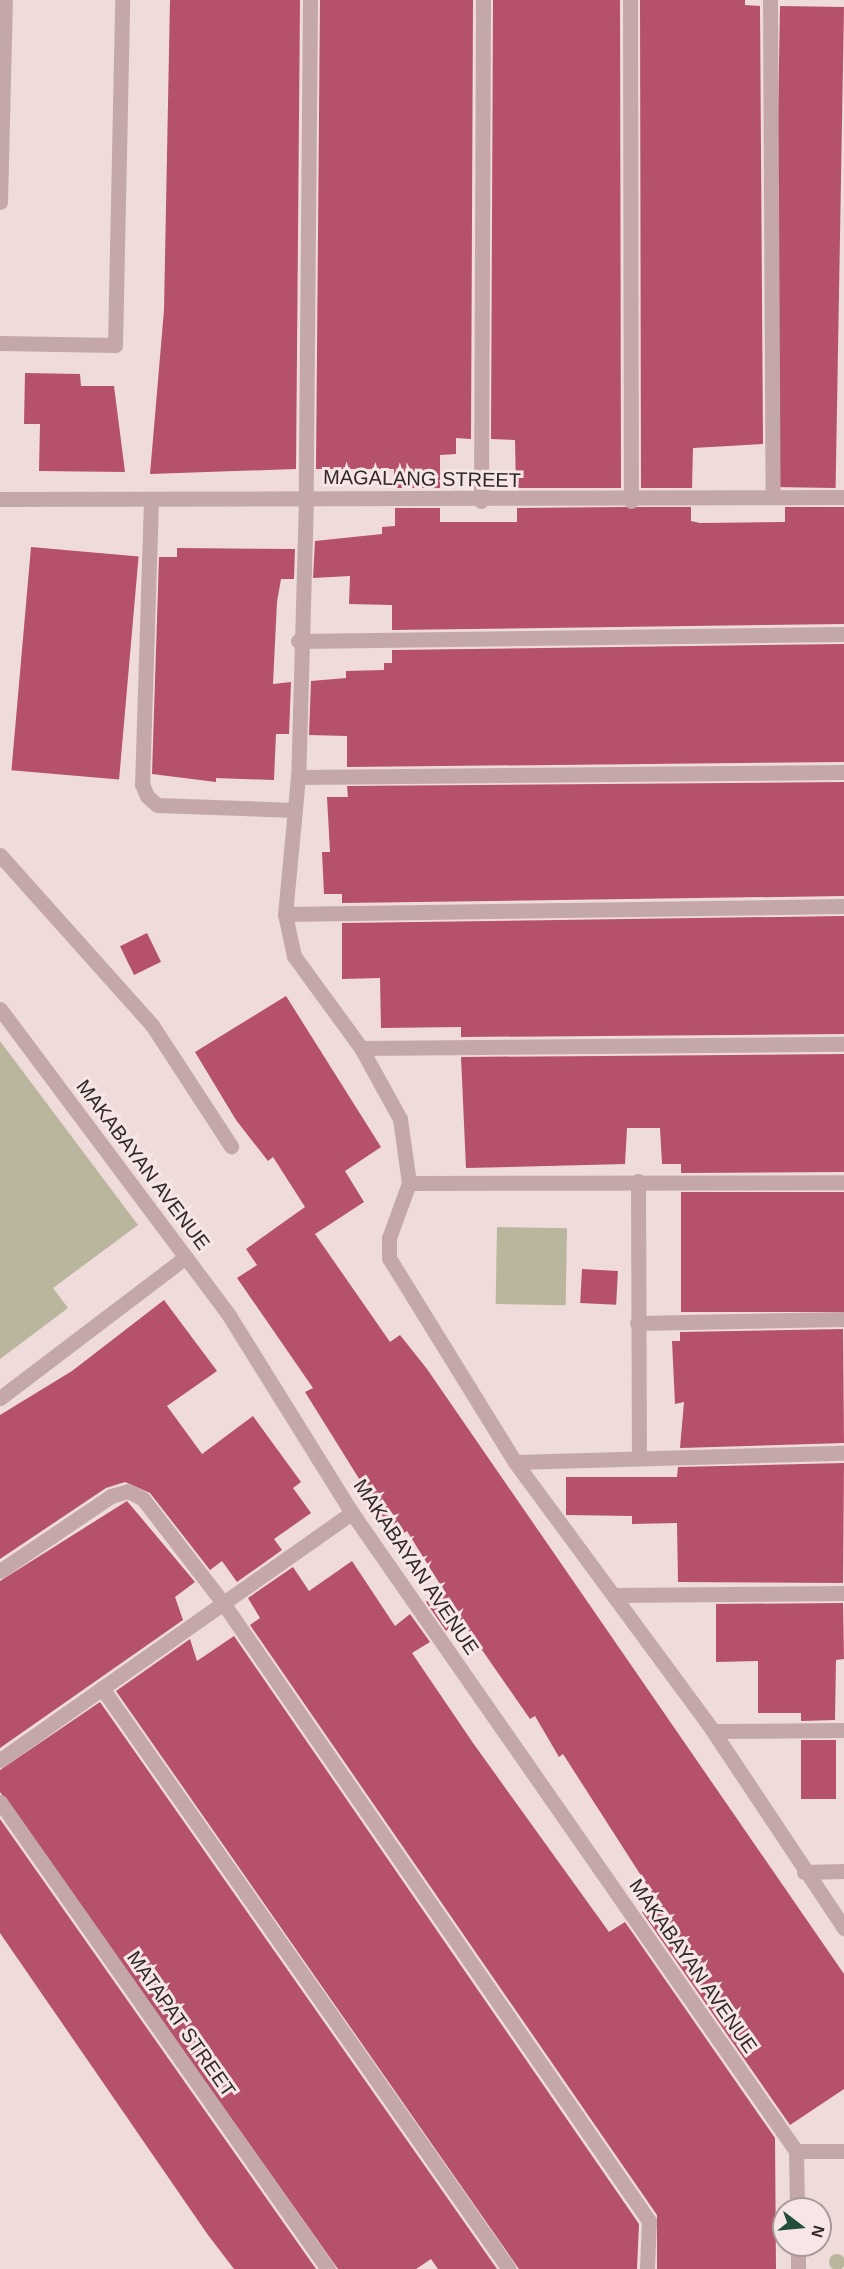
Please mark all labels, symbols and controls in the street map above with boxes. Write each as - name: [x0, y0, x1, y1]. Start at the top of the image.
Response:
- street label: MAGALANG STREET: [323, 465, 521, 493]
- street label: MAKABAYAN AVENUE: [71, 1075, 215, 1255]
- street label: MAKABAYAN AVENUE: [348, 1474, 484, 1660]
- street label: MAKABAYAN AVENUE: [624, 1874, 762, 2058]
- street label: MATAPAT STREET: [122, 1946, 240, 2102]
- north arrow: [772, 2197, 832, 2257]
- text: N: [808, 2224, 828, 2239]

